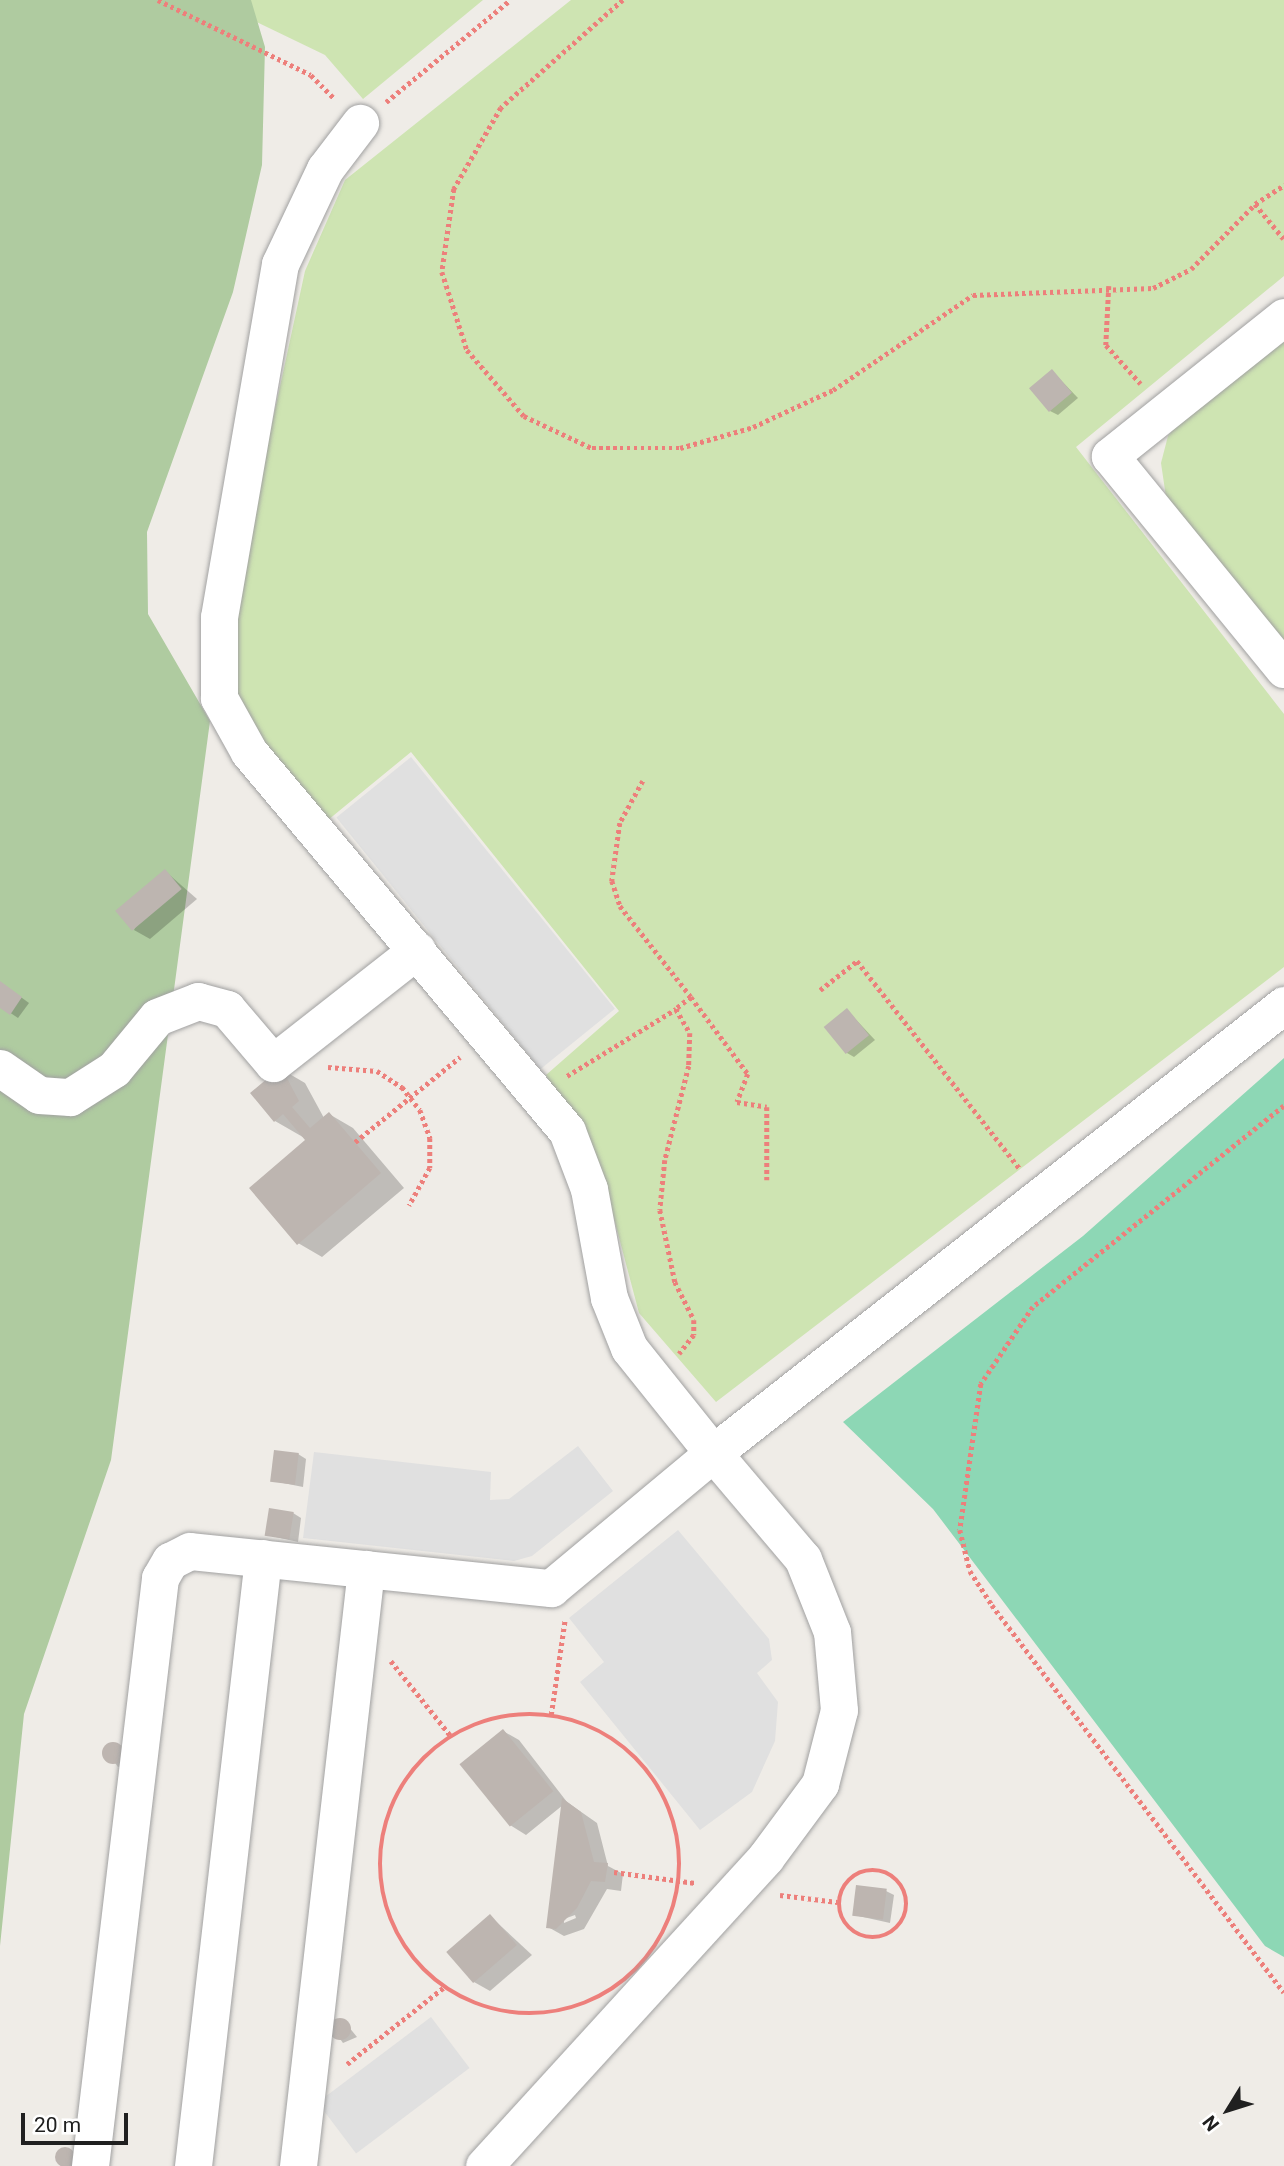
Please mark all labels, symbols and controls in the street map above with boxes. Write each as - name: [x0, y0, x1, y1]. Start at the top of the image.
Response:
- north arrow: [1193, 2075, 1263, 2145]
- scale bar: [24, 2100, 131, 2144]
- text: N: [1198, 2111, 1224, 2136]
- text: 20 m: [34, 2113, 81, 2137]

